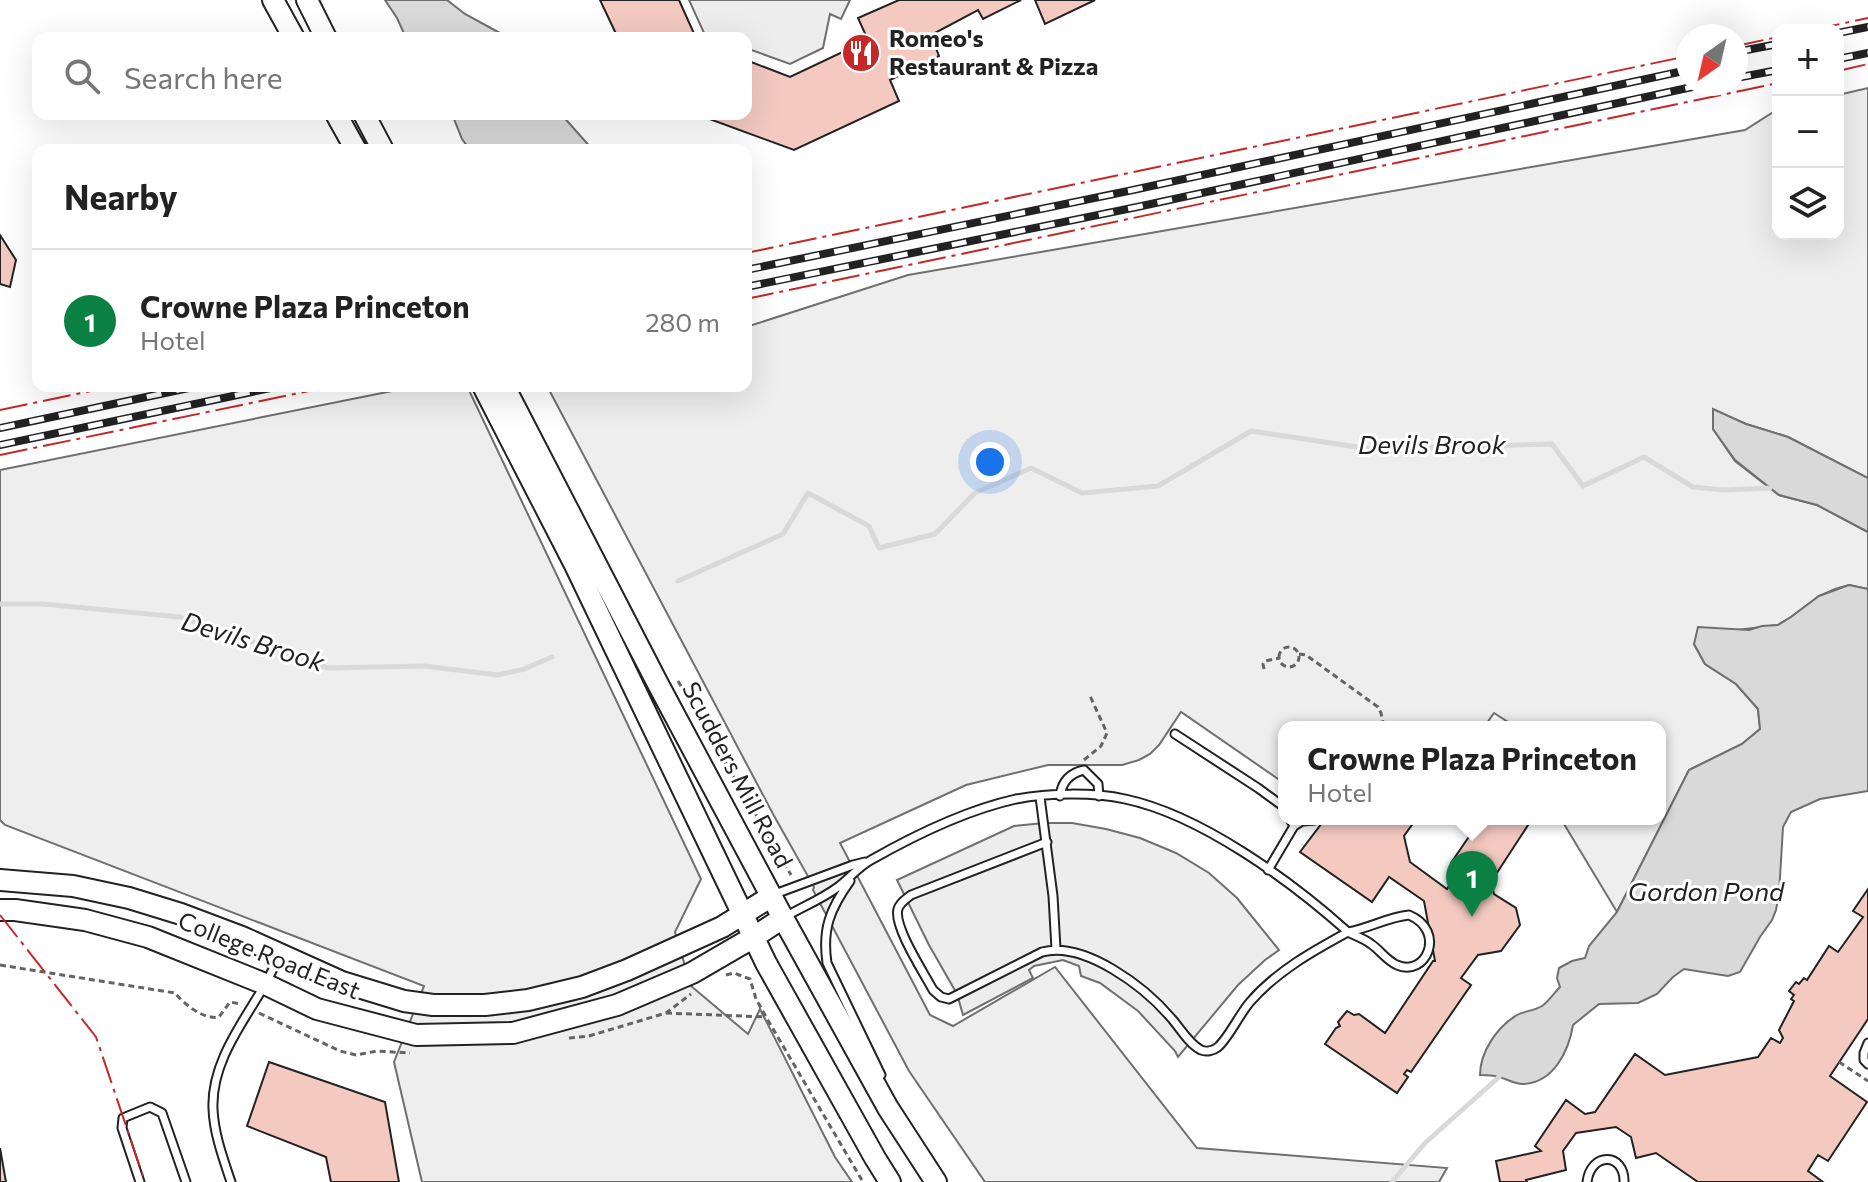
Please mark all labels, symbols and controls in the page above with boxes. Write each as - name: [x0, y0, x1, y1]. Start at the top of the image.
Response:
- place label: Romeo's Restaurant & Pizza: [889, 23, 1098, 80]
- north arrow: [1676, 24, 1748, 96]
- map controls: [1772, 24, 1844, 240]
- button: +: [1772, 24, 1844, 96]
- search box: [32, 32, 752, 120]
- restaurant icon: Romeo's Restaurant & Pizza: [840, 32, 882, 74]
- icon: search: [60, 54, 104, 98]
- text: Search here: [124, 58, 283, 95]
- button: −: [1772, 96, 1844, 168]
- button: layers: [1772, 168, 1844, 240]
- text: Nearby: [64, 175, 178, 217]
- text: Crowne Plaza Princeton: [140, 287, 470, 324]
- text: 1: [84, 306, 96, 337]
- text: 280 m: [645, 306, 720, 337]
- text: Hotel: [140, 324, 206, 355]
- water label: Devils Brook: [1358, 428, 1507, 459]
- your location: [970, 442, 1010, 482]
- water label: Devils Brook: [178, 604, 330, 677]
- street label: Scudders Mill Road: [677, 676, 800, 872]
- popup: [1278, 721, 1666, 825]
- text: Crowne Plaza Princeton: [1307, 739, 1637, 776]
- text: Hotel: [1307, 776, 1373, 807]
- pin: 1: [1446, 851, 1498, 917]
- water label: Gordon Pond: [1628, 875, 1785, 906]
- street label: College Road East: [174, 905, 365, 1004]

